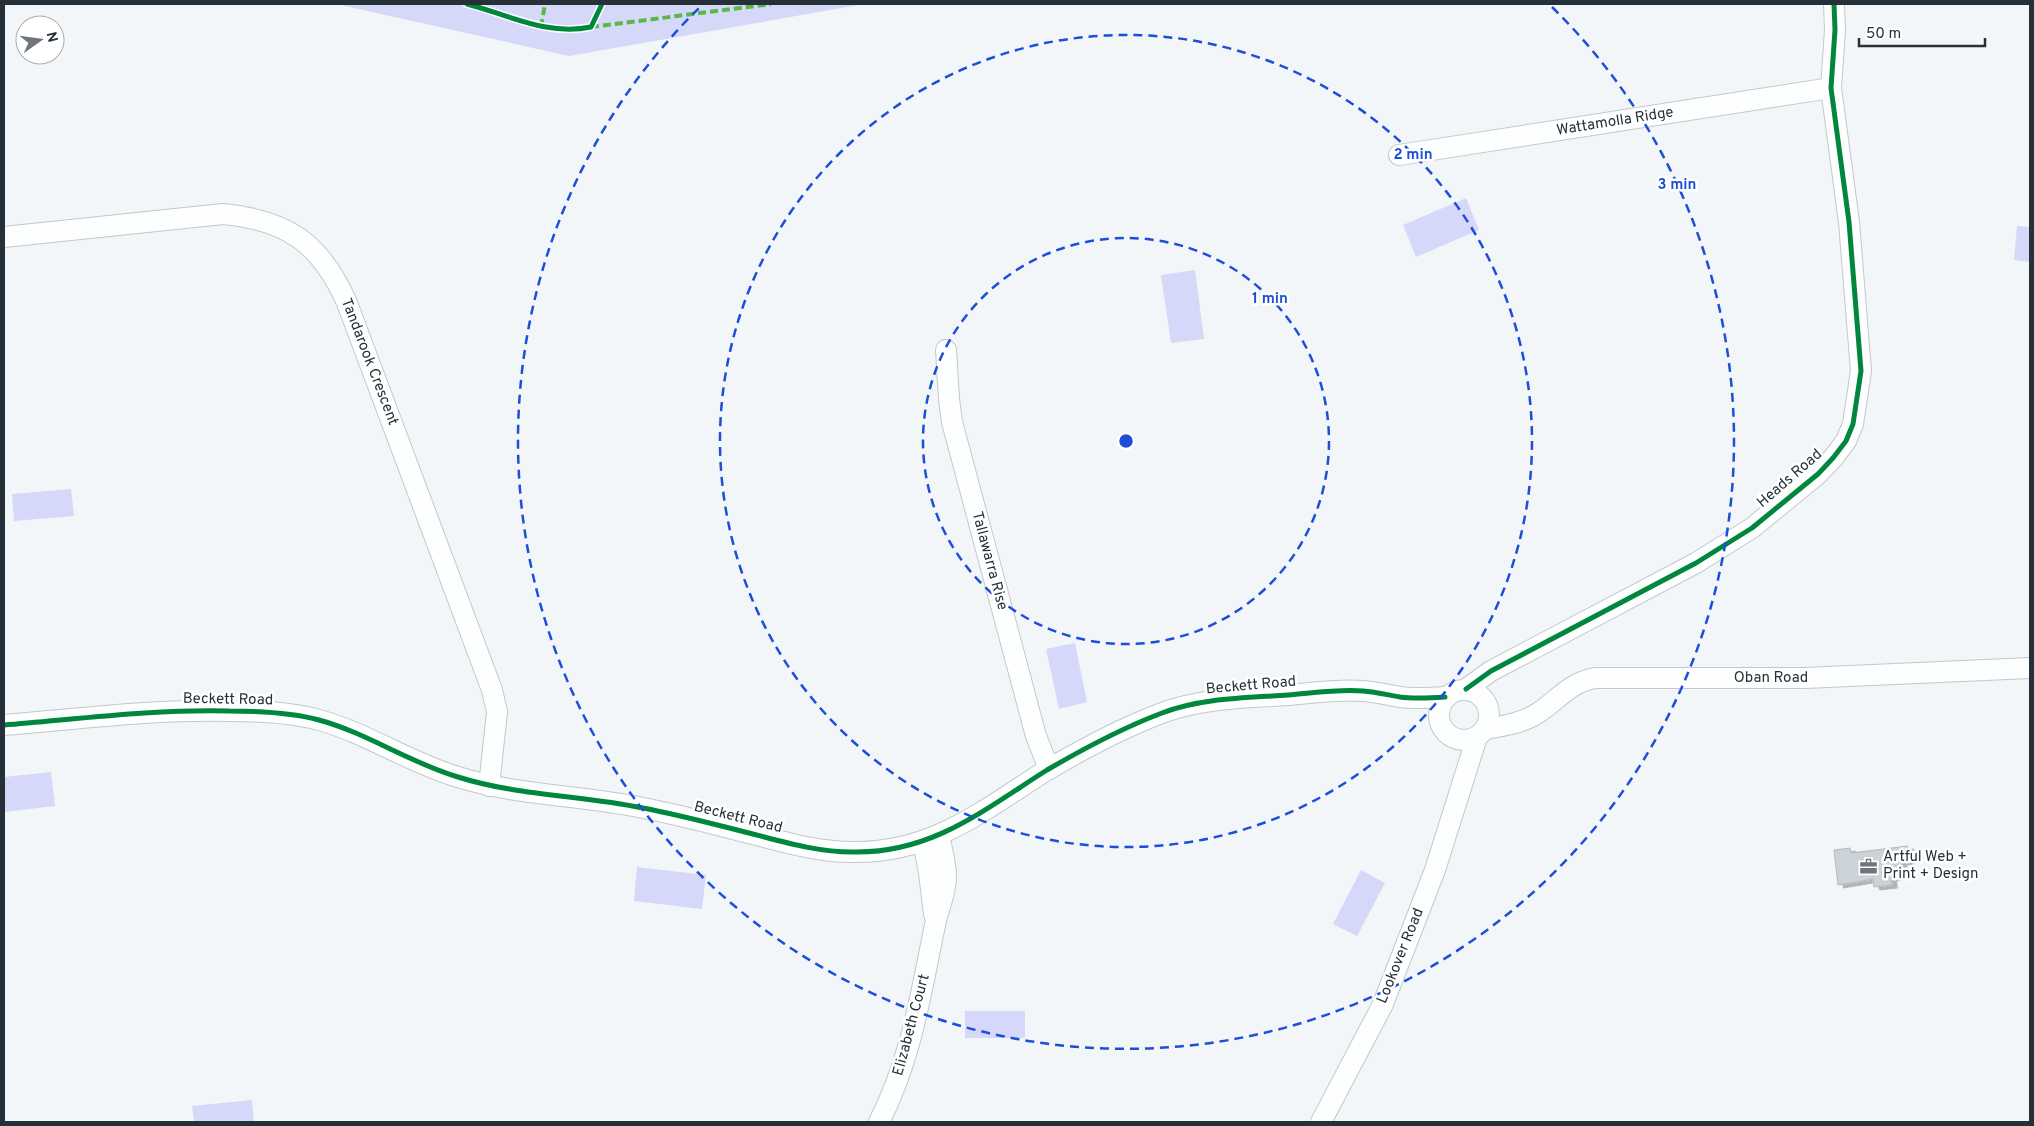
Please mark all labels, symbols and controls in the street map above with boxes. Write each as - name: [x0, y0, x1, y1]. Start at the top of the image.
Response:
- north arrow: [15, 15, 65, 65]
- scale bar: [1859, 15, 1985, 47]
- text: 50 m: [1866, 25, 1901, 44]
- text: N: [42, 30, 61, 44]
- street label: Wattamolla Ridge: [1555, 103, 1675, 141]
- text: 2 min: [1393, 146, 1433, 165]
- text: 3 min: [1657, 176, 1697, 195]
- text: 1 min: [1252, 290, 1288, 309]
- street label: Tandarook Crescent: [336, 296, 402, 428]
- centre of rings: [1117, 432, 1135, 450]
- street label: Heads Road: [1753, 445, 1827, 513]
- street label: Tallawarra Rise: [967, 510, 1011, 612]
- street label: Oban Road: [1734, 669, 1808, 688]
- street label: Beckett Road: [1205, 673, 1297, 699]
- street label: Beckett Road: [183, 690, 273, 710]
- street label: Beckett Road: [692, 798, 784, 838]
- place label: Artful Web + Print + Design: [1883, 848, 1978, 884]
- office icon: Artful Web + Print + Design: [1859, 856, 1879, 876]
- street label: Lookover Road: [1373, 906, 1429, 1006]
- street label: Elizabeth Court: [889, 972, 935, 1078]

